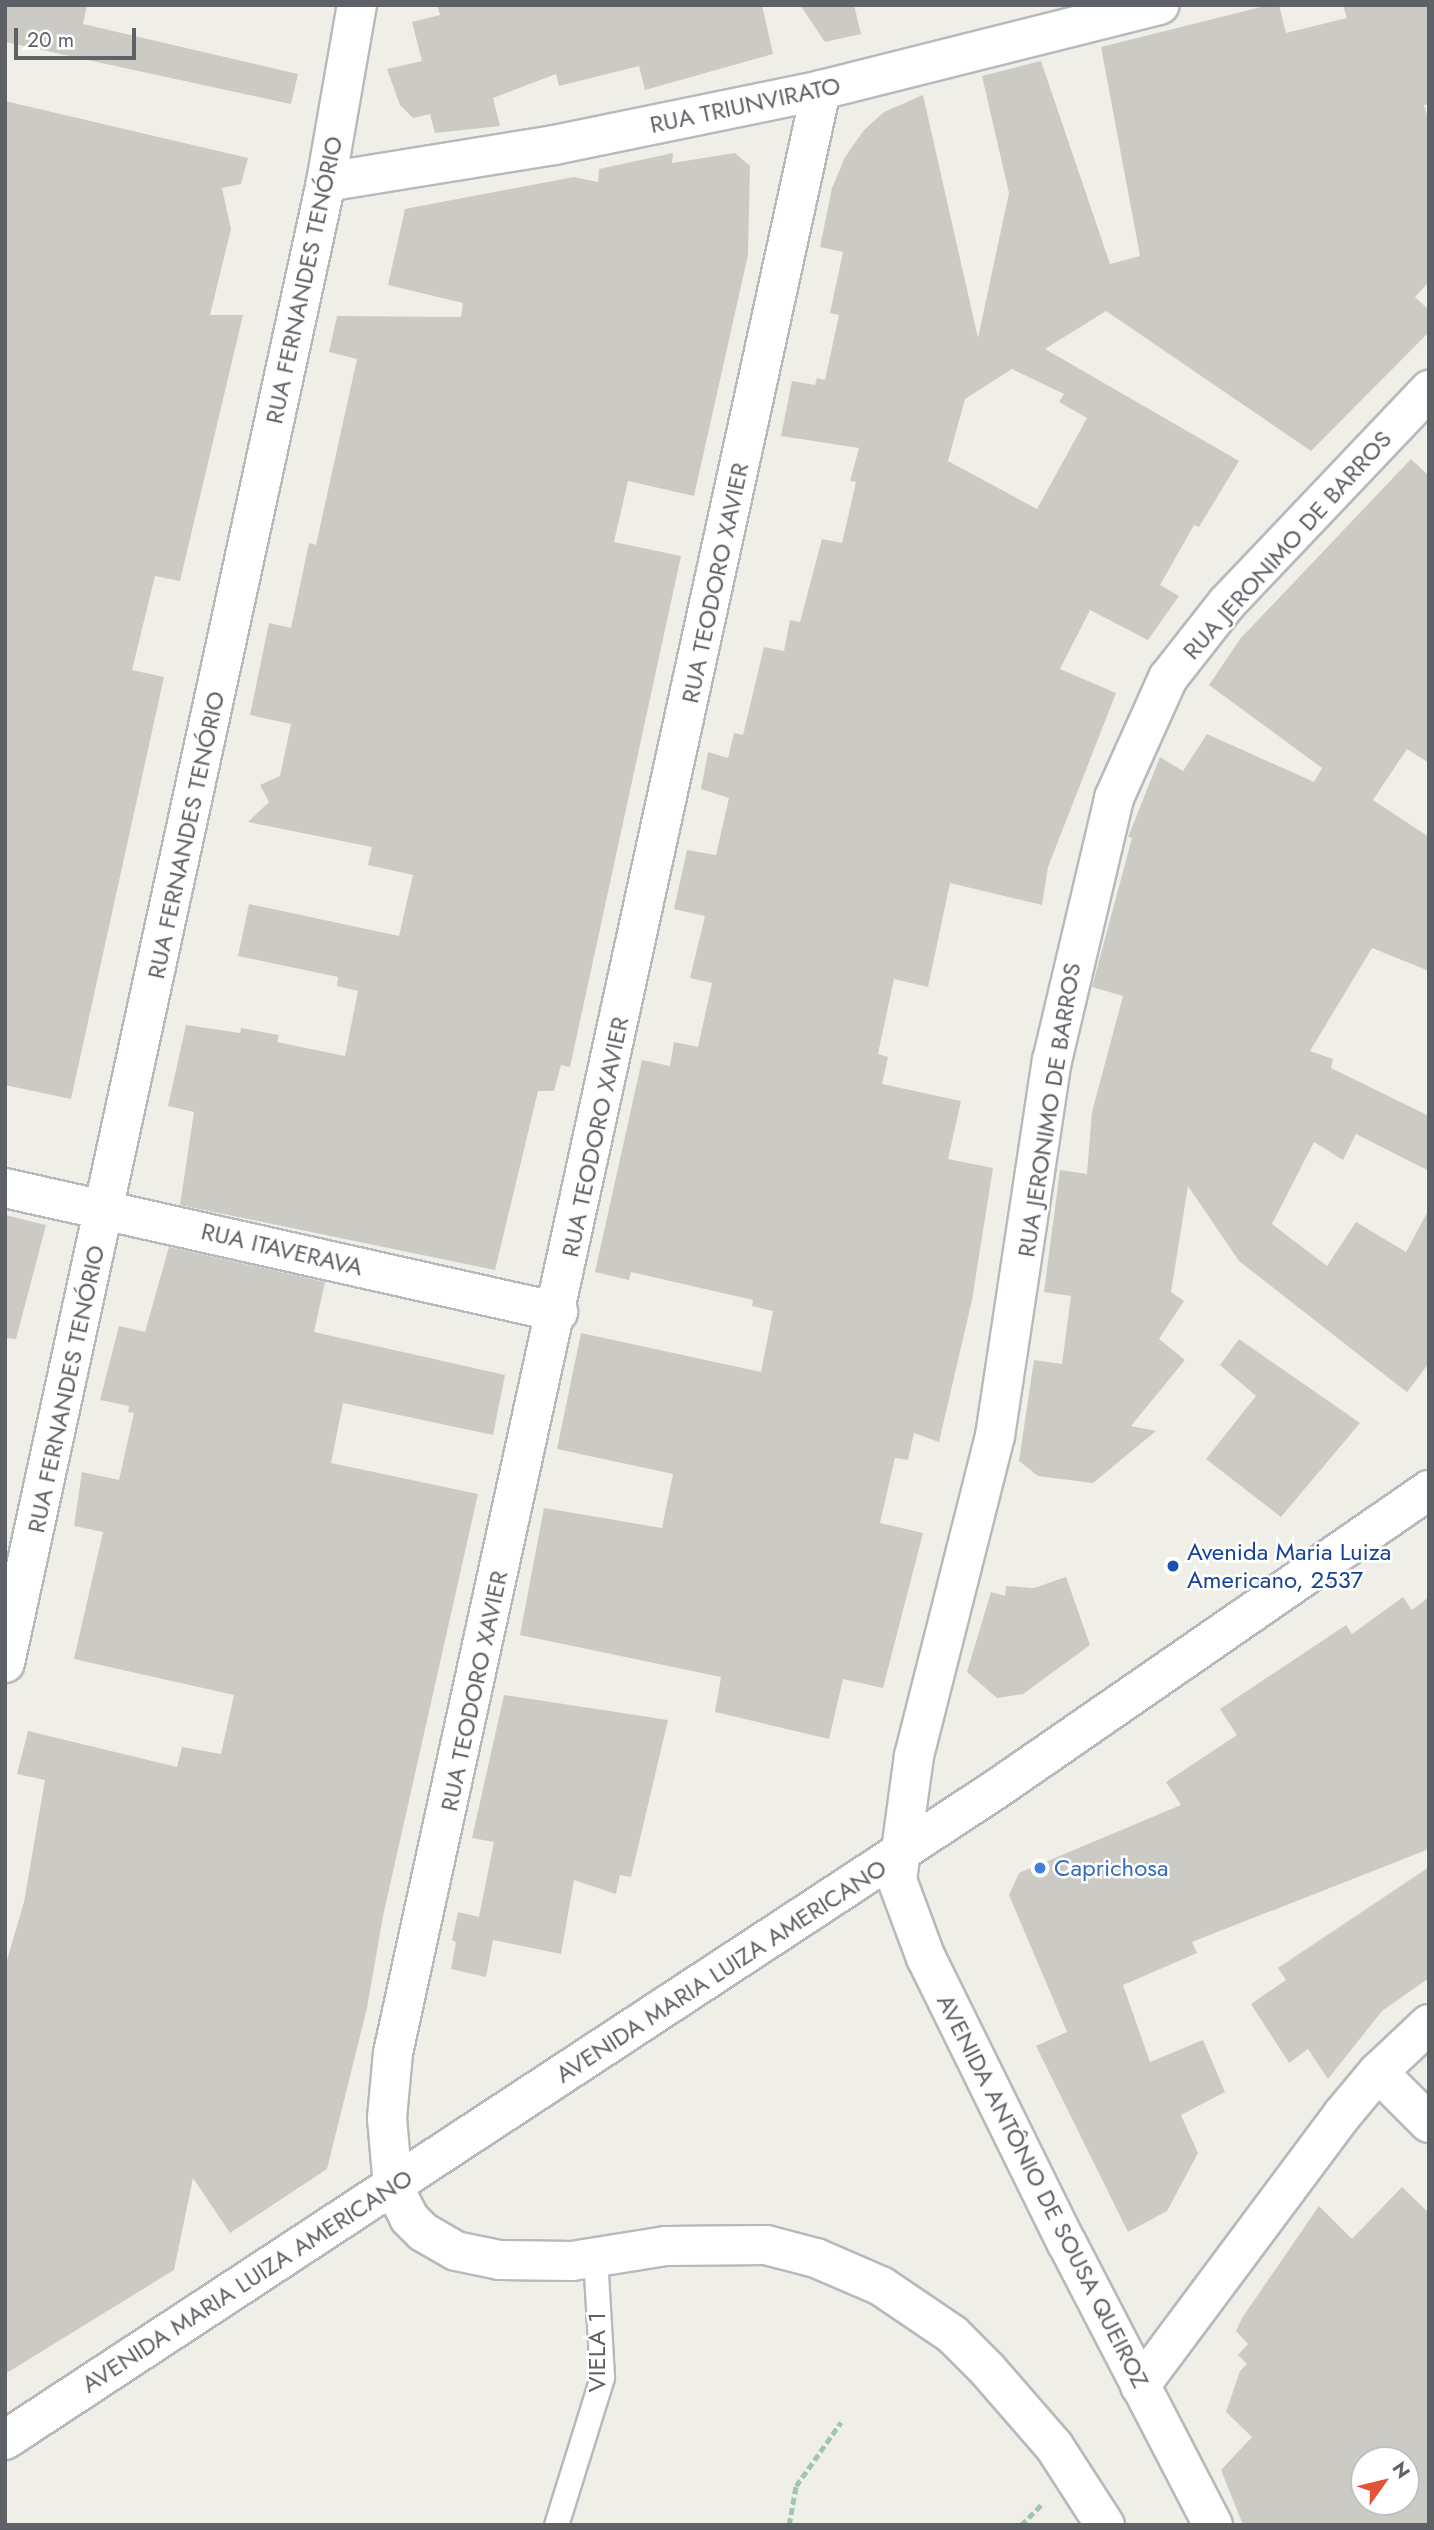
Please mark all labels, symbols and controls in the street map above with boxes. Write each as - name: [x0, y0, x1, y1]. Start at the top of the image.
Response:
- scale bar: [18, 14, 140, 58]
- text: 20 m: [27, 25, 74, 55]
- street label: RUA TRIUNVIRATO: [647, 71, 843, 139]
- street label: RUA FERNANDES TENÓRIO: [259, 134, 349, 426]
- street label: RUA JERONIMO DE BARROS: [1177, 425, 1397, 665]
- street label: RUA TEODORO XAVIER: [675, 460, 755, 706]
- street label: RUA FERNANDES TENÓRIO: [141, 689, 231, 981]
- street label: RUA JERONIMO DE BARROS: [1012, 961, 1086, 1259]
- street label: RUA TEODORO XAVIER: [555, 1014, 635, 1260]
- street label: RUA ITAVERAVA: [198, 1216, 366, 1282]
- street label: RUA FERNANDES TENÓRIO: [21, 1243, 111, 1535]
- place label: Avenida Maria Luiza Americano, 2537: [1187, 1538, 1391, 1594]
- marker: Avenida Maria Luiza Americano, 2537: [1165, 1558, 1181, 1574]
- street label: RUA TEODORO XAVIER: [434, 1568, 514, 1814]
- street label: AVENIDA MARIA LUIZA AMERICANO: [550, 1853, 892, 2089]
- place label: Caprichosa: [1054, 1854, 1169, 1882]
- marker: Caprichosa: [1032, 1860, 1048, 1876]
- street label: AVENIDA ANTÔNIO DE SOUSA QUEIROZ: [931, 1990, 1155, 2392]
- street label: AVENIDA MARIA LUIZA AMERICANO: [76, 2163, 418, 2399]
- street label: VIELA 1: [583, 2312, 611, 2392]
- north arrow: [1350, 2446, 1420, 2516]
- text: N: [1386, 2456, 1417, 2484]

